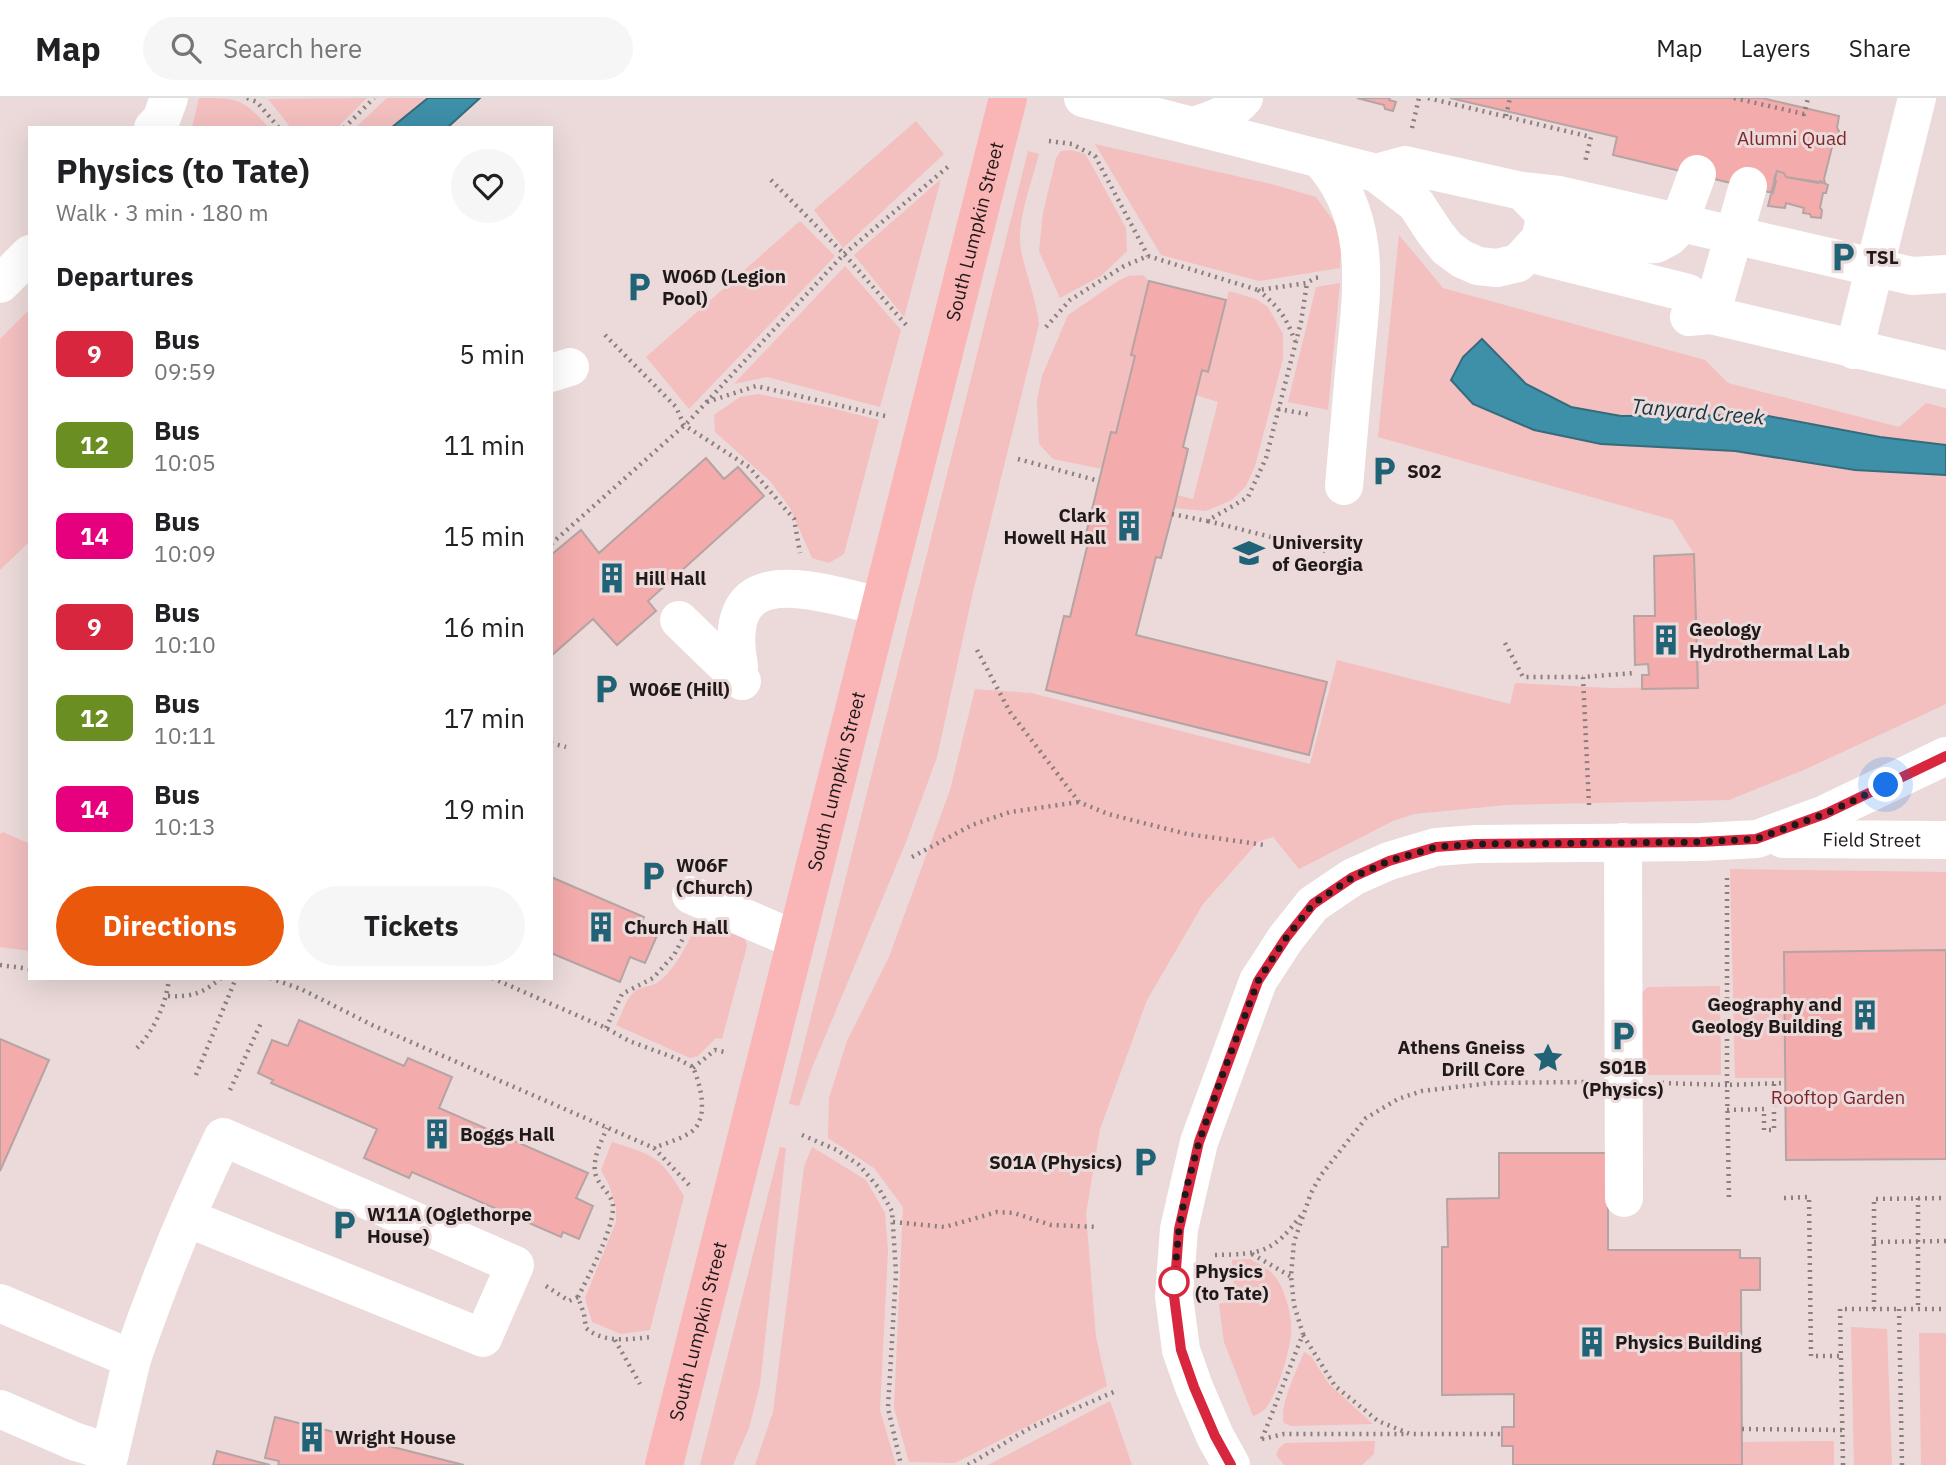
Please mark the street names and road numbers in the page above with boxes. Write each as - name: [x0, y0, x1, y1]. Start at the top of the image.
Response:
- street label: South Lumpkin Street: [940, 139, 1009, 324]
- street label: South Lumpkin Street: [802, 689, 870, 874]
- street label: Field Street: [1823, 827, 1921, 852]
- street label: South Lumpkin Street: [664, 1239, 732, 1424]

